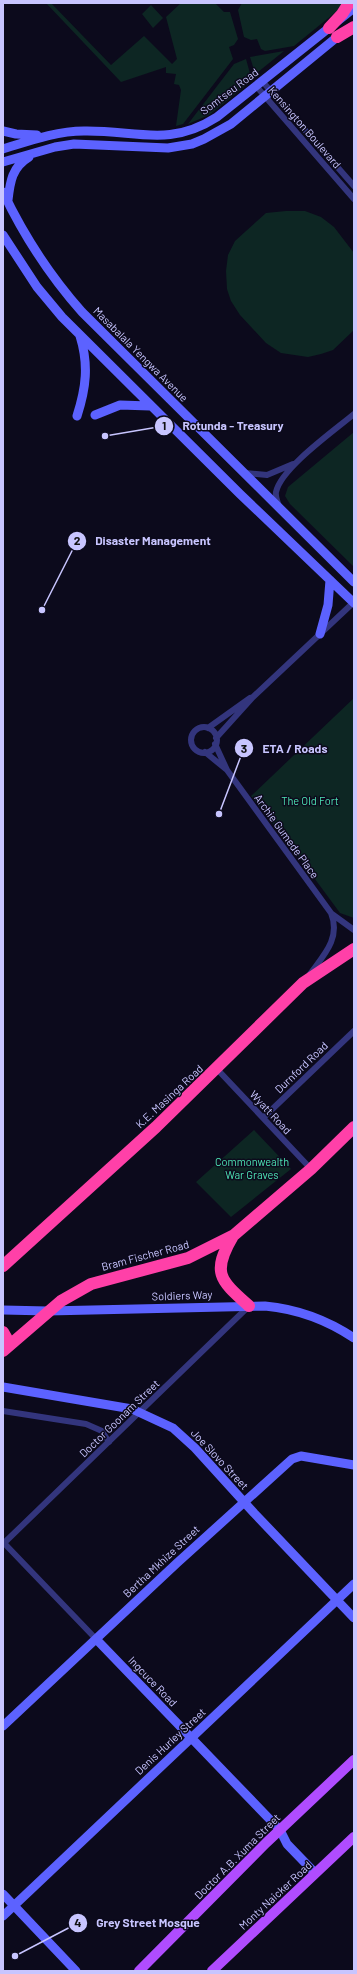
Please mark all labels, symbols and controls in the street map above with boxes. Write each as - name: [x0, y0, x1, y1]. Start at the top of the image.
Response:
- street label: Somtseu Road: [197, 65, 261, 117]
- street label: Kensington Boulevard: [266, 84, 344, 170]
- street label: Masabalala Yengwa Avenue: [91, 304, 191, 404]
- callout: Rotunda - Treasury: [154, 414, 291, 438]
- text: 1: [162, 418, 166, 432]
- text: Rotunda - Treasury: [182, 418, 284, 432]
- callout: Disaster Management: [67, 529, 219, 553]
- text: 2: [74, 533, 81, 547]
- text: Disaster Management: [95, 533, 211, 547]
- callout: ETA / Roads: [234, 736, 335, 760]
- text: 3: [241, 741, 247, 755]
- text: ETA / Roads: [263, 741, 327, 755]
- street label: Archie Gumede Place: [252, 791, 322, 881]
- park label: The Old Fort: [281, 794, 339, 807]
- street label: Durnford Road: [272, 1039, 330, 1095]
- street label: K.E. Masinga Road: [133, 1061, 205, 1131]
- street label: Wyatt Road: [248, 1088, 294, 1136]
- park label: Commonwealth War Graves: [215, 1155, 289, 1181]
- street label: Bram Fischer Road: [100, 1237, 190, 1273]
- street label: Soldiers Way: [151, 1287, 213, 1303]
- street label: Doctor Goonam Street: [76, 1376, 162, 1460]
- street label: Joe Slovo Street: [189, 1426, 251, 1492]
- street label: Bertha Mkhize Street: [120, 1522, 202, 1600]
- street label: Ingcuce Road: [126, 1653, 180, 1709]
- street label: Denis Hurley Street: [132, 1705, 208, 1777]
- street label: Doctor A.B. Xuma Street: [192, 1811, 282, 1901]
- street label: Monty Naicker Road: [236, 1858, 314, 1932]
- callout: Grey Street Mosque: [68, 1911, 208, 1935]
- text: 4: [74, 1915, 82, 1929]
- text: Grey Street Mosque: [96, 1915, 200, 1929]

